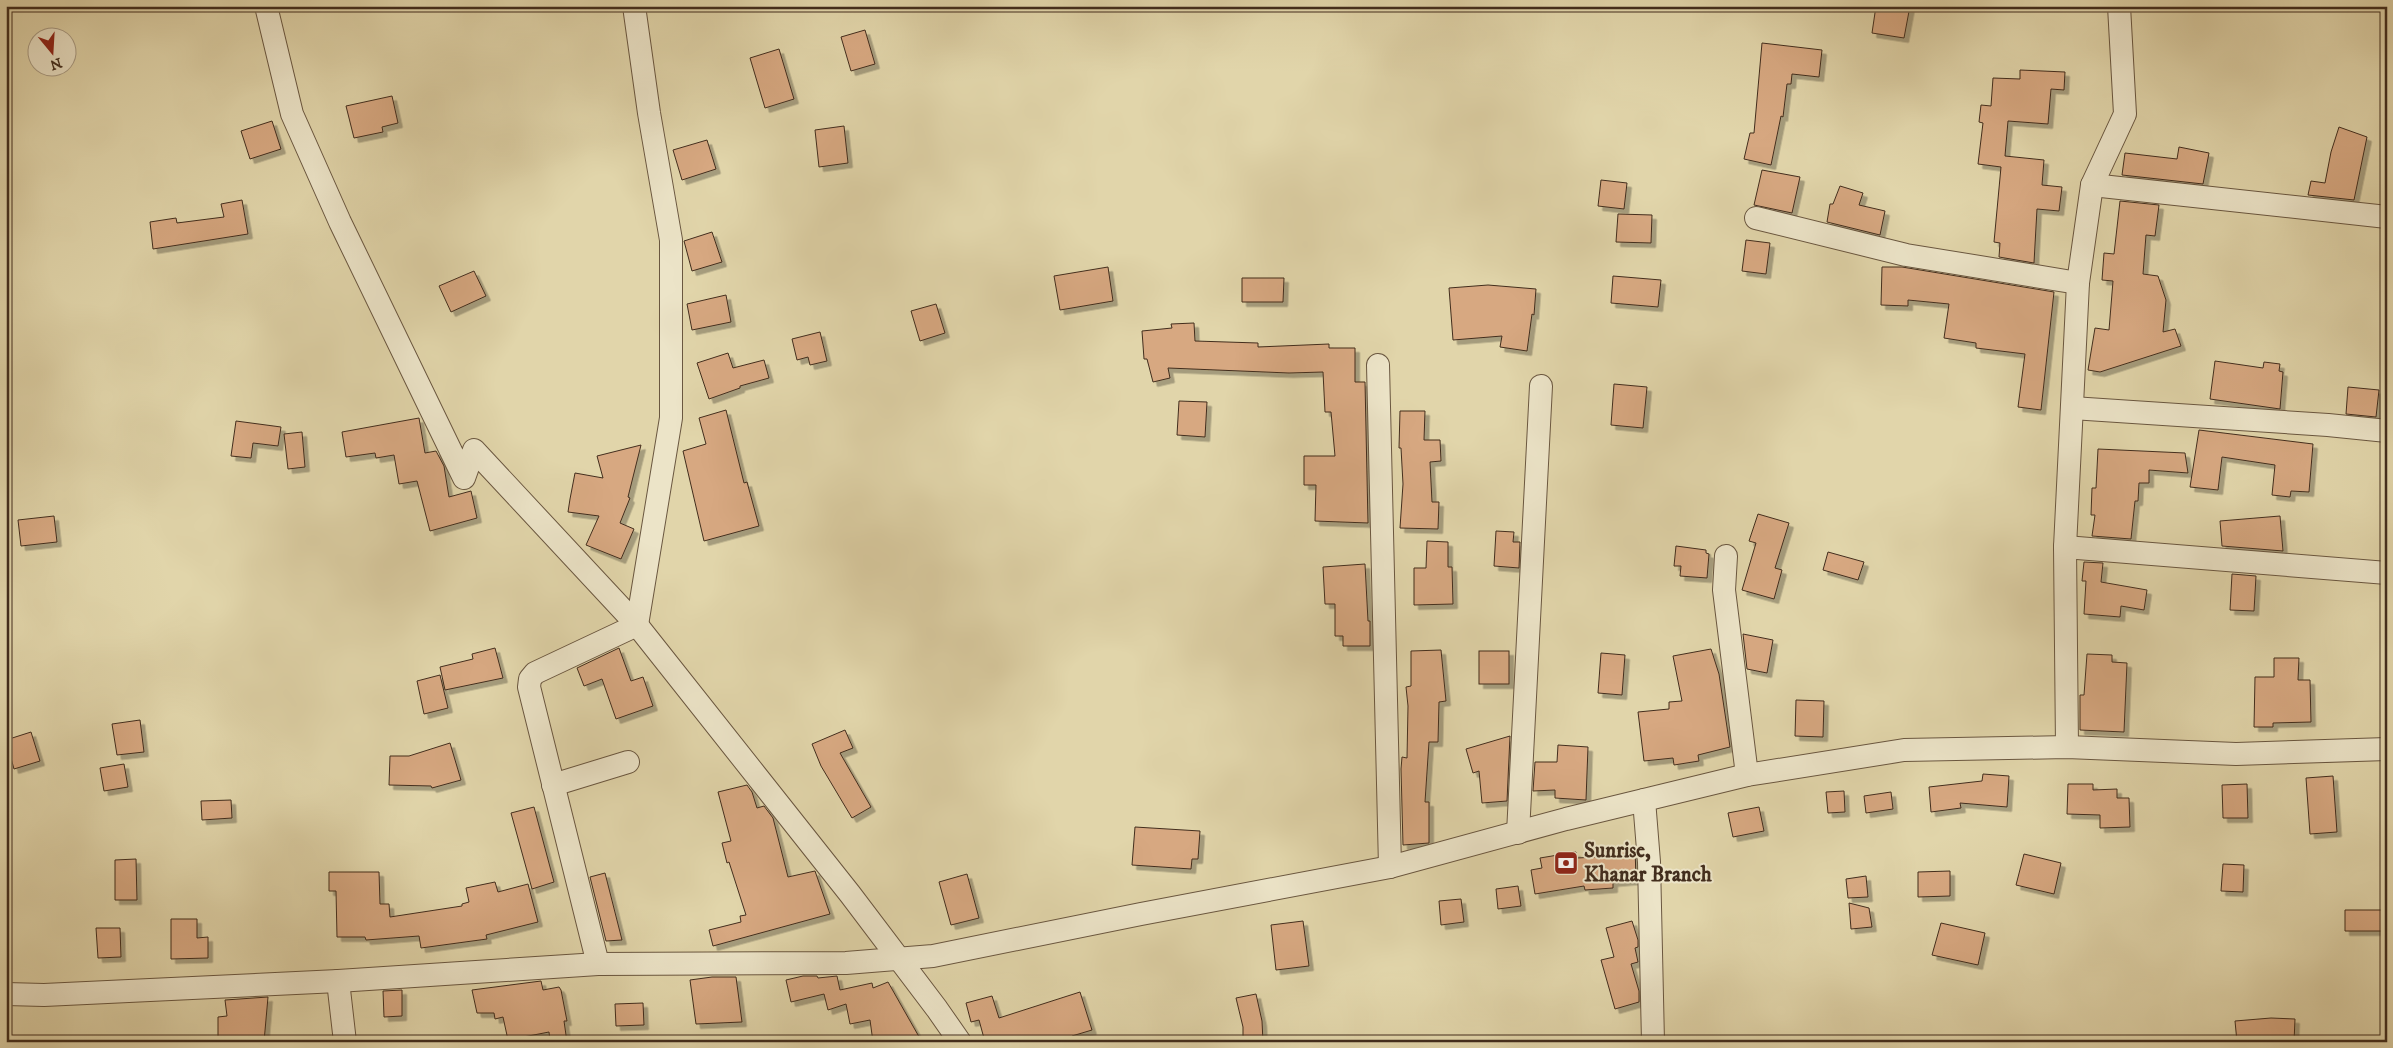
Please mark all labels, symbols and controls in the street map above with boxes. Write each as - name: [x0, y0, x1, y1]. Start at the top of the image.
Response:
- north arrow: [28, 28, 78, 78]
- text: N: [47, 53, 64, 74]
- place label: Sunrise, Khanar Branch: [1584, 838, 1713, 888]
- bank icon: Sunrise, Khanar Branch: [1553, 850, 1579, 876]

